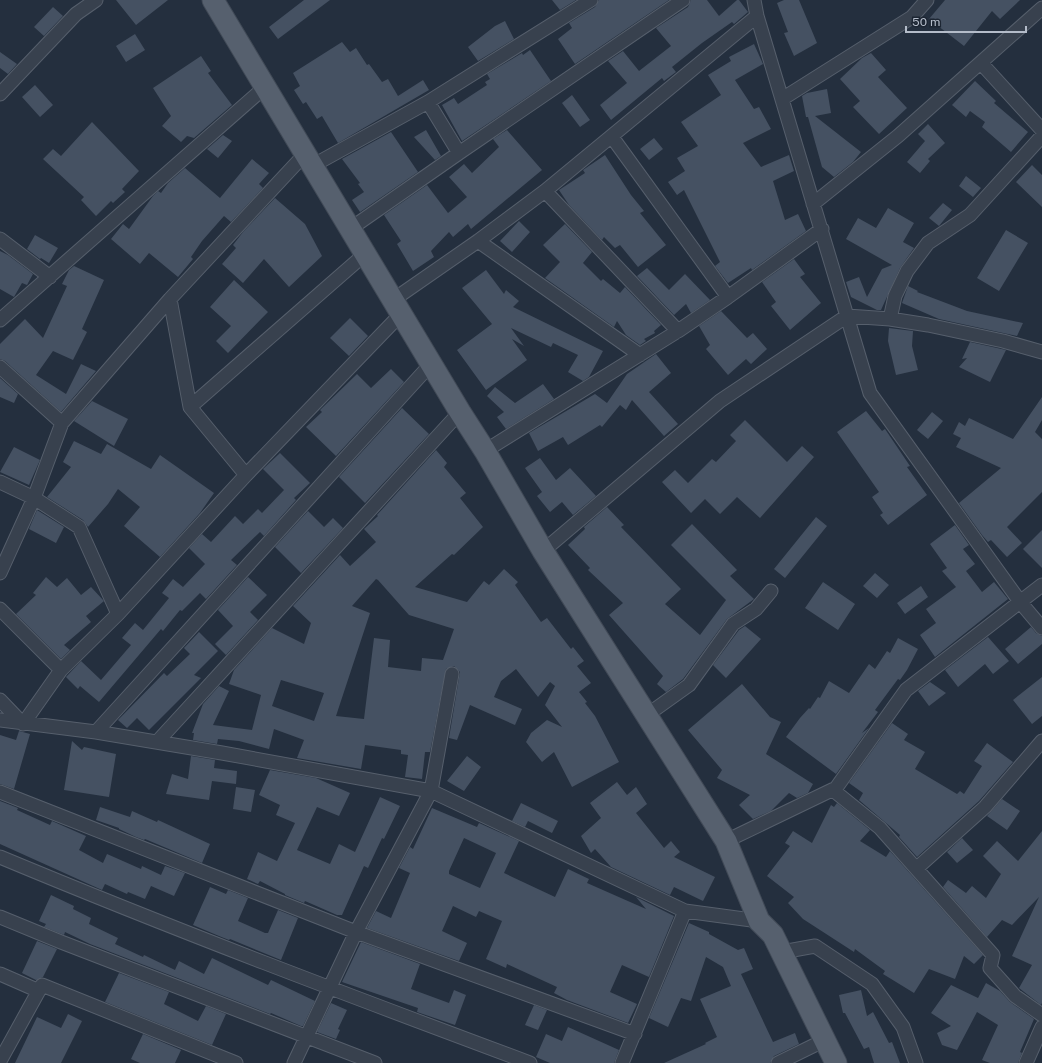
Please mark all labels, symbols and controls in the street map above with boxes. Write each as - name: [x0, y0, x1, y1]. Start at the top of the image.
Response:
- scale bar: [906, 8, 1026, 34]
- text: 50 m: [912, 15, 940, 29]

